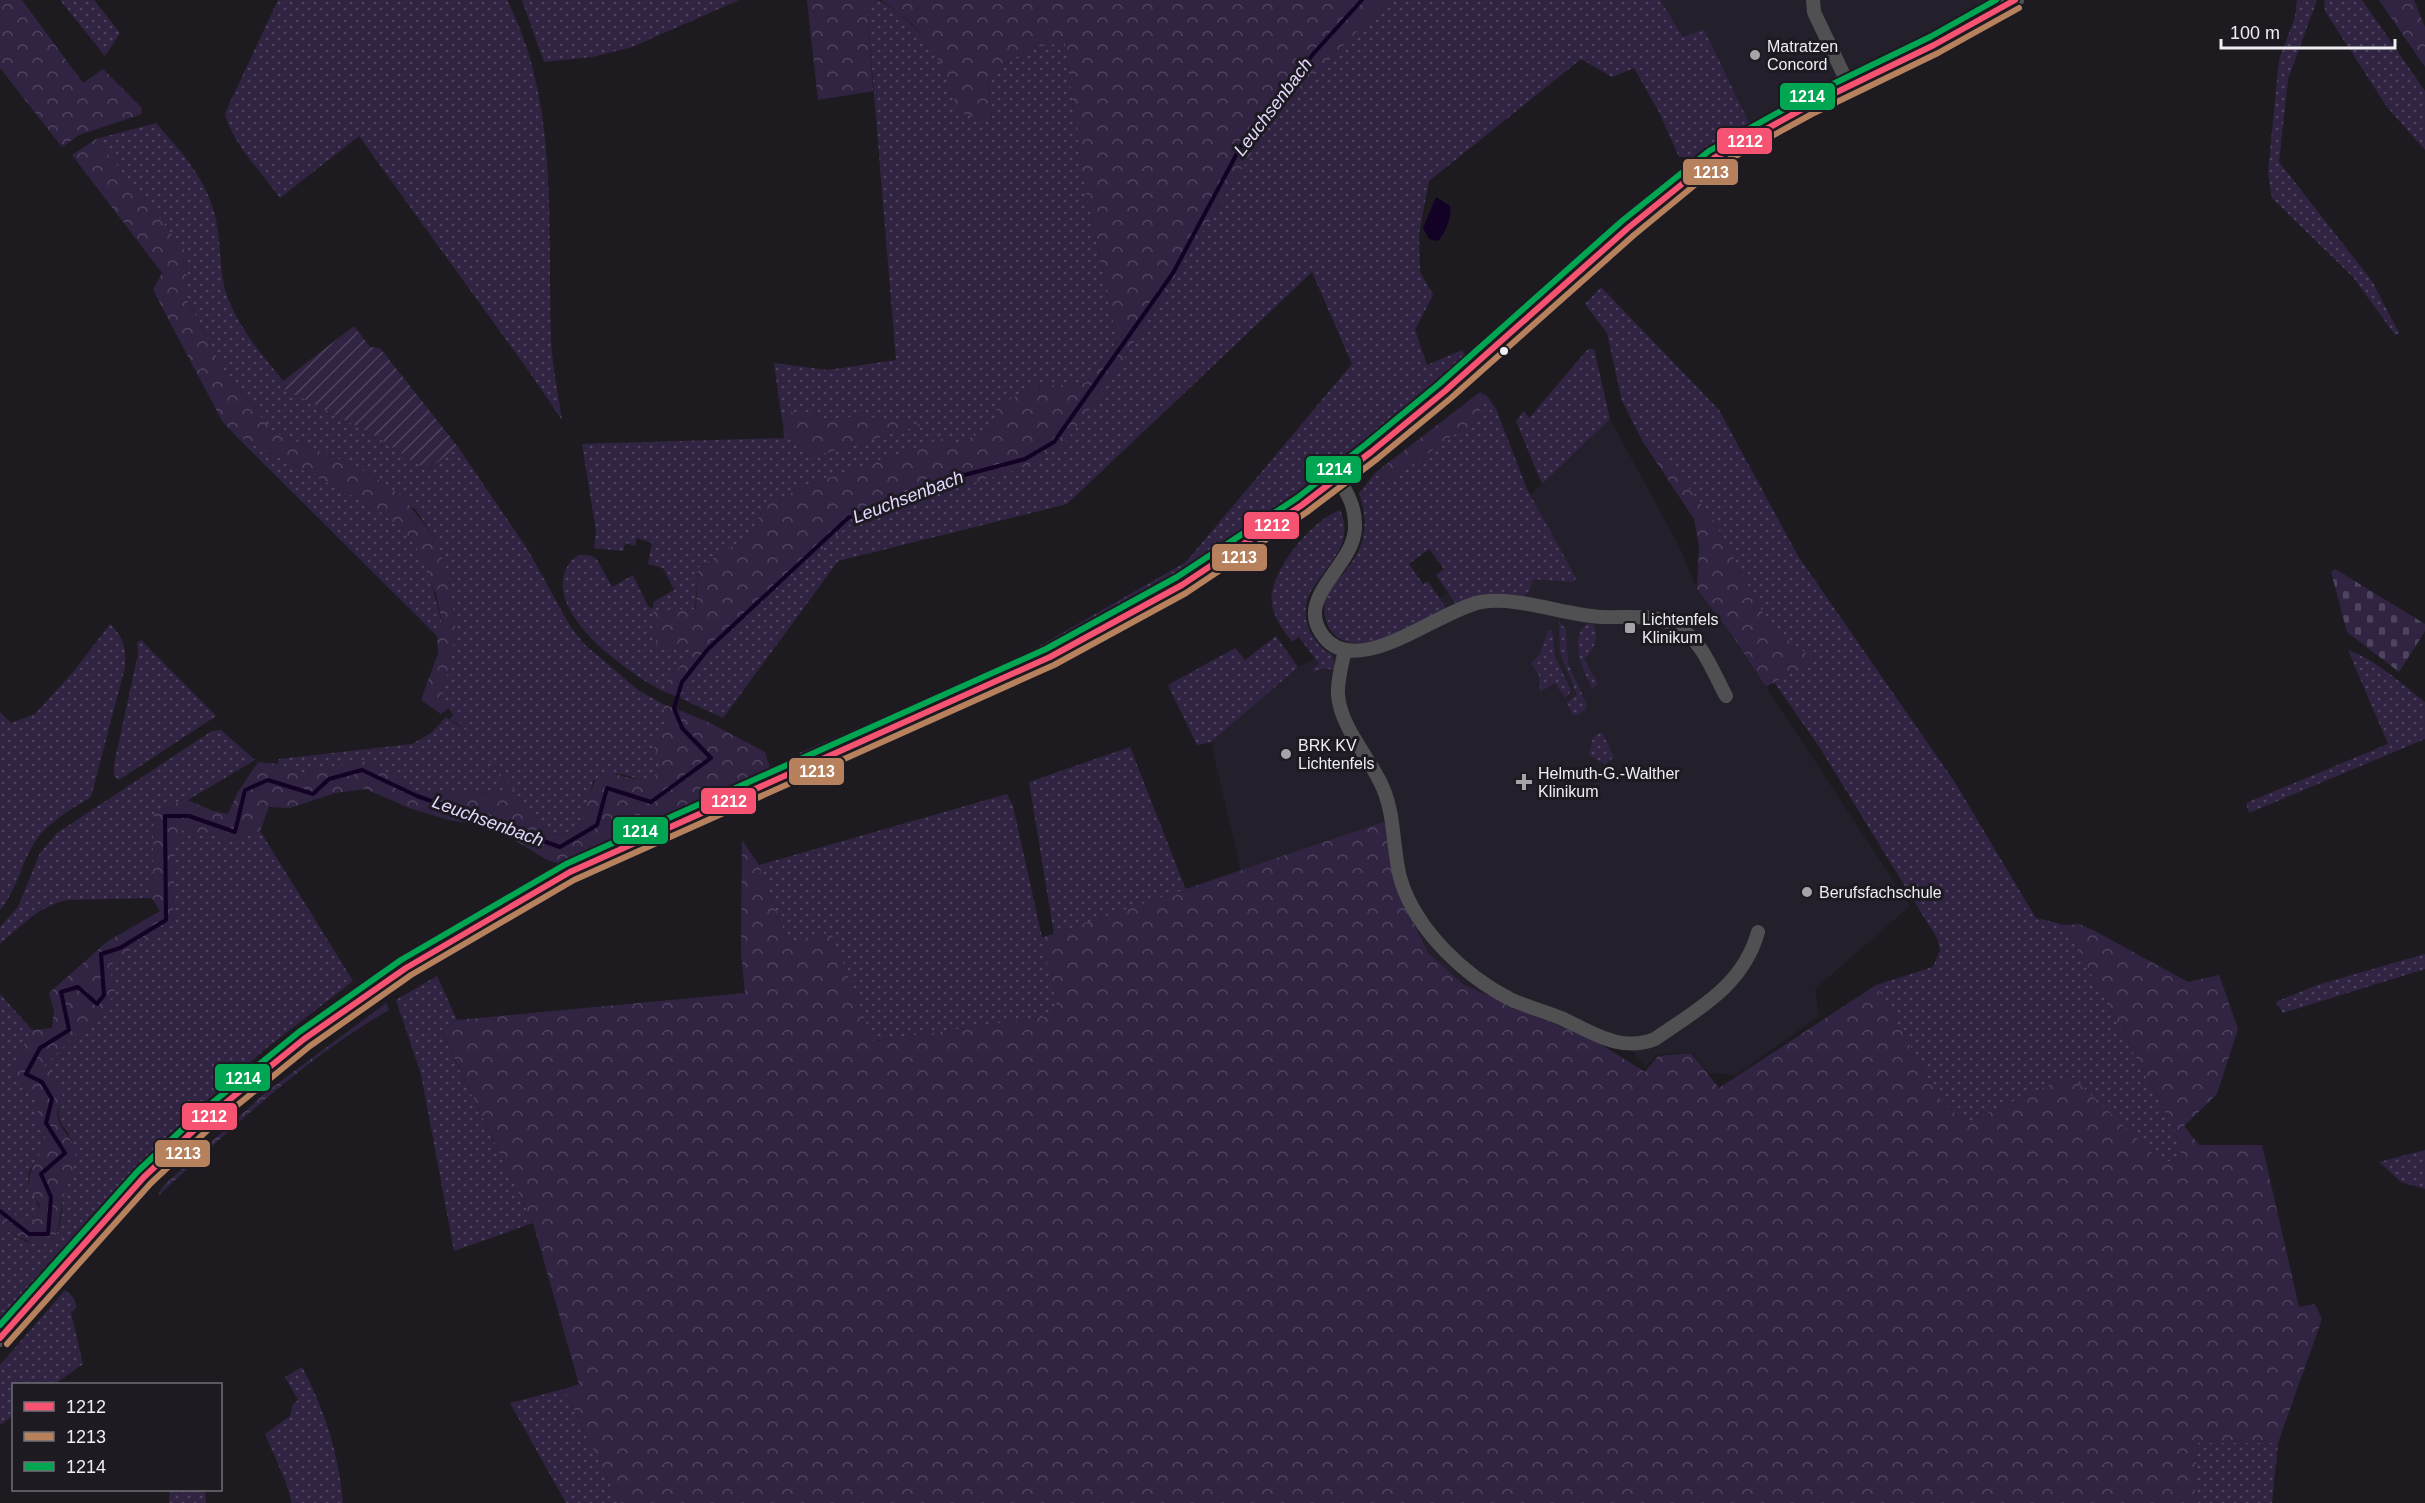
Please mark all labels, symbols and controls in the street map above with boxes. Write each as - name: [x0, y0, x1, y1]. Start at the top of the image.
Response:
- scale bar: [2221, 12, 2395, 50]
- text: 100 m: [2230, 23, 2280, 43]
- place label: Matratzen Concord: [1767, 38, 1838, 73]
- marker: Matratzen Concord: [1748, 48, 1762, 62]
- water label: Leuchsenbach: [1230, 54, 1316, 160]
- line badge: 1214: [1779, 82, 1836, 111]
- text: 1214: [1789, 88, 1825, 105]
- line badge: 1212: [1716, 127, 1773, 155]
- text: 1212: [1727, 133, 1763, 150]
- line badge: 1213: [1682, 158, 1739, 186]
- text: 1213: [1693, 164, 1729, 181]
- unlabelled marker: [1498, 345, 1510, 357]
- line badge: 1214: [1305, 455, 1362, 484]
- text: 1214: [1316, 461, 1352, 478]
- water label: Leuchsenbach: [850, 467, 966, 527]
- line badge: 1212: [1243, 511, 1300, 540]
- text: 1212: [1254, 517, 1290, 534]
- line badge: 1213: [1211, 543, 1268, 572]
- text: 1213: [1221, 549, 1257, 566]
- place label: Lichtenfels Klinikum: [1642, 611, 1719, 646]
- marker: Lichtenfels Klinikum: [1623, 621, 1637, 635]
- place label: BRK KV Lichtenfels: [1298, 737, 1375, 772]
- marker: BRK KV Lichtenfels: [1279, 747, 1293, 761]
- line badge: 1213: [788, 757, 845, 786]
- text: 1213: [799, 763, 835, 780]
- place label: Helmuth-G.-Walther Klinikum: [1538, 765, 1680, 800]
- marker: Helmuth-G.-Walther Klinikum: [1515, 773, 1533, 791]
- line badge: 1212: [700, 787, 757, 815]
- water label: Leuchsenbach: [430, 792, 546, 850]
- text: 1212: [711, 793, 747, 810]
- line badge: 1214: [612, 816, 669, 845]
- text: 1214: [622, 823, 658, 840]
- place label: Berufsfachschule: [1819, 884, 1942, 901]
- marker: Berufsfachschule: [1800, 885, 1814, 899]
- line badge: 1214: [214, 1063, 271, 1092]
- text: 1214: [225, 1070, 261, 1087]
- line badge: 1212: [181, 1102, 238, 1131]
- text: 1212: [191, 1108, 227, 1125]
- line badge: 1213: [154, 1139, 211, 1168]
- text: 1213: [165, 1145, 201, 1162]
- legend: [12, 1383, 222, 1491]
- text: 1212: [66, 1397, 106, 1417]
- text: 1213: [66, 1427, 106, 1447]
- text: 1214: [66, 1457, 106, 1477]

